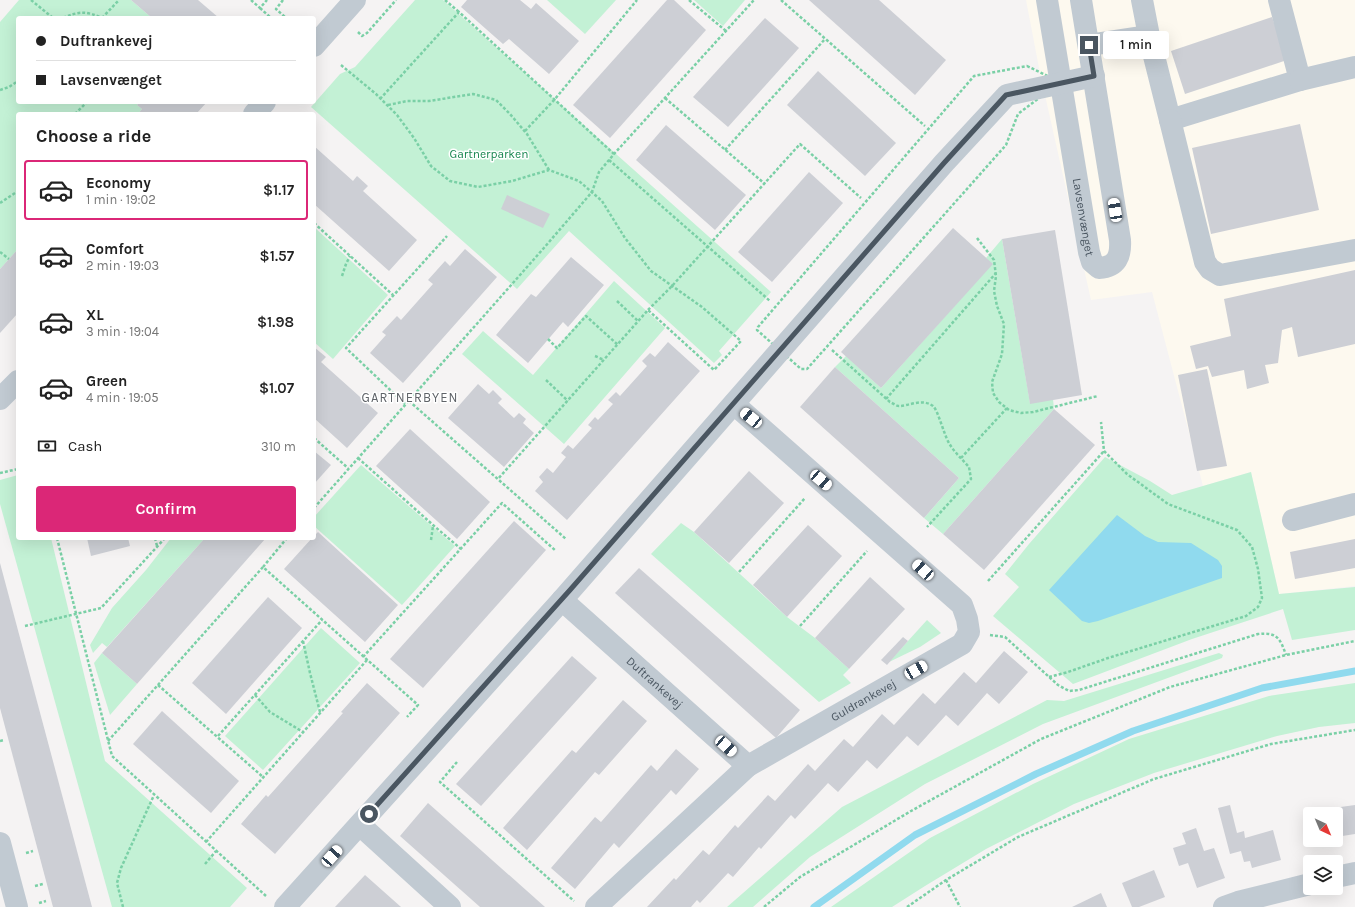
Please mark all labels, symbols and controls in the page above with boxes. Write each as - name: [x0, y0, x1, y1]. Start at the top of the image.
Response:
- callout: 1 min: [1103, 31, 1169, 59]
- text: Duftrankevej: [60, 32, 153, 50]
- route end: [1080, 36, 1098, 54]
- text: 1 min: [1120, 37, 1152, 52]
- text: Lavsenvænget: [60, 71, 162, 89]
- text: Choose a ride: [36, 125, 151, 147]
- park label: Gartnerparken: [449, 147, 529, 161]
- icon: car: [38, 172, 74, 208]
- text: Economy: [86, 174, 151, 192]
- street label: Lavsenvænget: [1070, 177, 1097, 258]
- text: $1.17: [263, 181, 294, 199]
- text: 1 min · 19:02: [86, 192, 156, 207]
- car: [1107, 197, 1123, 223]
- icon: car: [38, 238, 74, 274]
- text: Comfort: [86, 240, 144, 258]
- text: $1.57: [260, 247, 294, 265]
- text: 2 min · 19:03: [86, 258, 159, 273]
- icon: car: [38, 304, 74, 340]
- text: XL: [86, 306, 104, 324]
- text: $1.98: [257, 313, 294, 331]
- text: 3 min · 19:04: [86, 324, 159, 339]
- icon: car: [38, 370, 74, 406]
- text: Green: [86, 372, 127, 390]
- text: $1.07: [259, 379, 294, 397]
- text: 4 min · 19:05: [86, 390, 159, 405]
- district label: GARTNERBYEN: [362, 390, 458, 405]
- car: [738, 406, 764, 430]
- icon: cash: [36, 435, 58, 457]
- text: Cash: [68, 437, 102, 455]
- text: 310 m: [261, 439, 296, 454]
- car: [808, 468, 834, 492]
- button: Confirm: [36, 486, 296, 532]
- car: [910, 558, 936, 582]
- street label: Duftrankevej: [623, 654, 686, 711]
- car: [903, 659, 929, 681]
- street label: Guldrankevej: [828, 676, 898, 724]
- car: [713, 734, 739, 758]
- route start: [360, 805, 378, 823]
- north arrow: [1303, 807, 1343, 847]
- map controls: [1303, 807, 1343, 895]
- car: [320, 843, 344, 869]
- button: layers: [1303, 855, 1343, 895]

